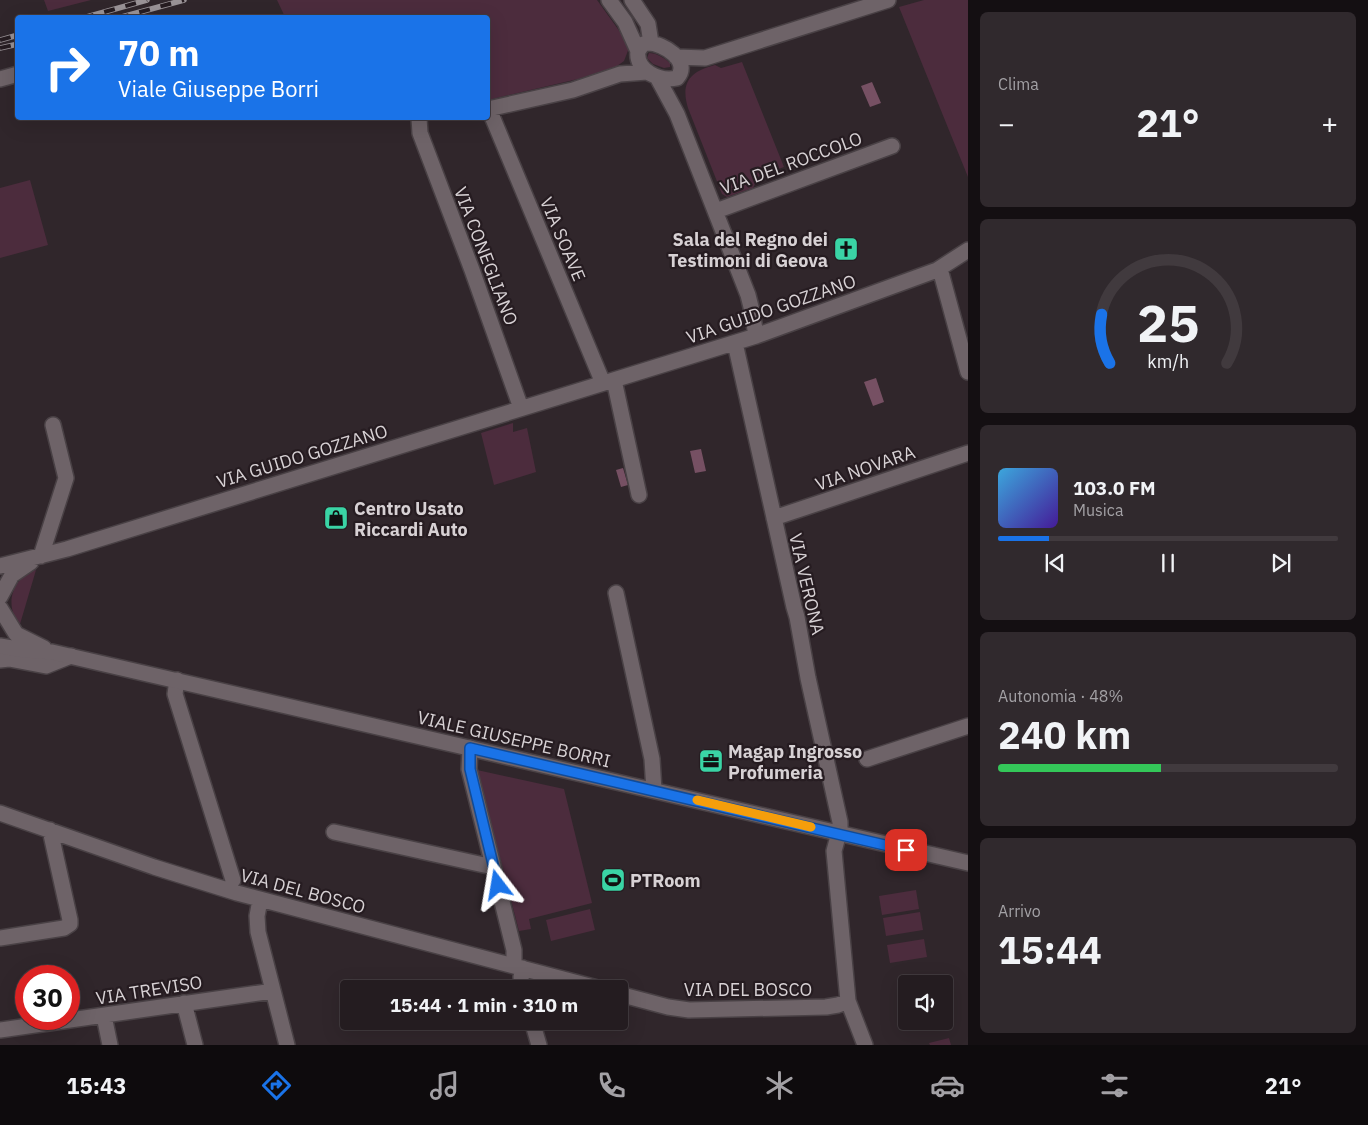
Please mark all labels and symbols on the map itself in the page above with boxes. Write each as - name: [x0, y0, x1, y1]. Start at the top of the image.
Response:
- street label: VIA DEL ROCCOLO: [717, 127, 865, 199]
- street label: VIA CONEGLIANO: [449, 183, 523, 329]
- street label: VIA SOAVE: [535, 193, 591, 285]
- place label: Sala del Regno dei Testimoni di Geova: [668, 228, 828, 272]
- church icon: Sala del Regno dei Testimoni di Geova: [833, 236, 859, 262]
- street label: VIA GUIDO GOZZANO: [683, 269, 859, 349]
- street label: VIA GUIDO GOZZANO: [214, 419, 390, 493]
- street label: VIA NOVARA: [812, 440, 918, 496]
- place label: Centro Usato Riccardi Auto: [354, 497, 468, 541]
- shop icon: Centro Usato Riccardi Auto: [323, 505, 349, 531]
- street label: VIA VERONA: [784, 531, 830, 638]
- street label: VIALE GIUSEPPE BORRI: [415, 706, 613, 772]
- place label: Magap Ingrosso Profumeria: [728, 740, 862, 784]
- office icon: Magap Ingrosso Profumeria: [698, 748, 724, 774]
- pin: [885, 829, 927, 871]
- position arrow: [471, 858, 523, 910]
- street label: VIA DEL BOSCO: [238, 863, 368, 919]
- sports icon: PTRoom: [600, 867, 626, 893]
- place label: PTRoom: [630, 869, 701, 892]
- speed limit sign: 30: [15, 965, 80, 1030]
- street label: VIA TREVISO: [94, 970, 204, 1010]
- street label: VIA DEL BOSCO: [684, 978, 812, 1001]

